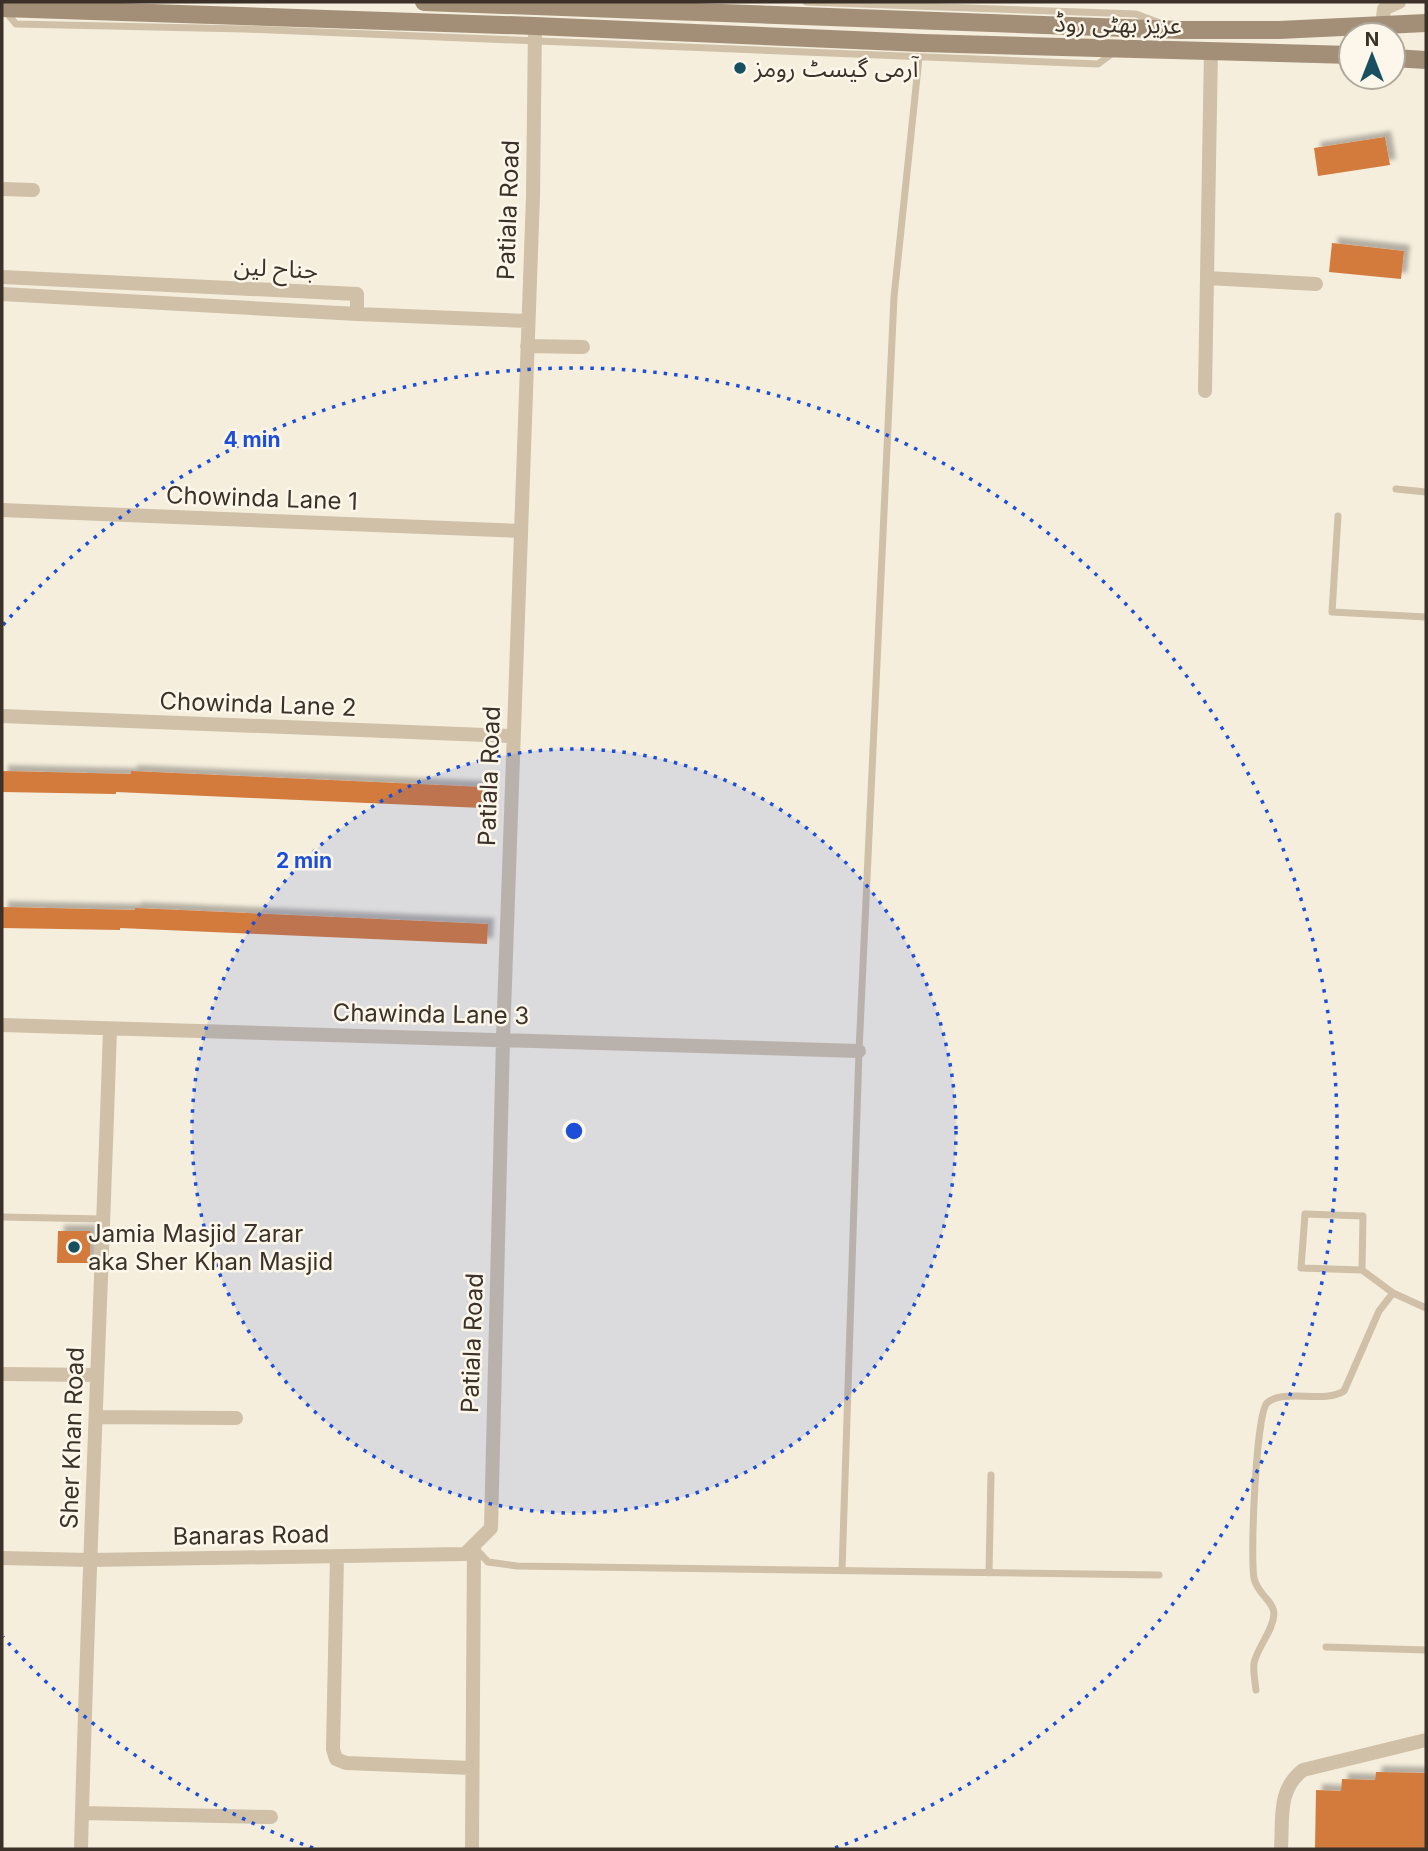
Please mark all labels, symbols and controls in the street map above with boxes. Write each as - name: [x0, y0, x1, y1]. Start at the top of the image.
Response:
- street label: عزیز بھٹی روڈ: [1054, 8, 1182, 40]
- north arrow: [1337, 21, 1407, 91]
- text: N: [1365, 28, 1379, 51]
- place label: آرمی گیسٹ رومز: [753, 54, 919, 83]
- marker: آرمی گیسٹ رومز: [732, 60, 748, 76]
- street label: Patiala Road: [491, 140, 525, 280]
- street label: جناح لین: [233, 251, 319, 288]
- text: 4 min: [223, 427, 281, 452]
- street label: Chowinda Lane 1: [166, 480, 358, 516]
- street label: Chowinda Lane 2: [159, 686, 357, 722]
- street label: Patiala Road: [472, 706, 506, 846]
- text: 2 min: [276, 848, 332, 873]
- street label: Chawinda Lane 3: [332, 998, 530, 1030]
- centre of rings: [562, 1119, 586, 1143]
- place label: Jamia Masjid Zarar aka Sher Khan Masjid: [88, 1219, 333, 1276]
- marker: Jamia Masjid Zarar aka Sher Khan Masjid: [66, 1239, 82, 1255]
- street label: Patiala Road: [455, 1273, 489, 1413]
- street label: Sher Khan Road: [54, 1347, 90, 1529]
- street label: Banaras Road: [172, 1519, 330, 1551]

